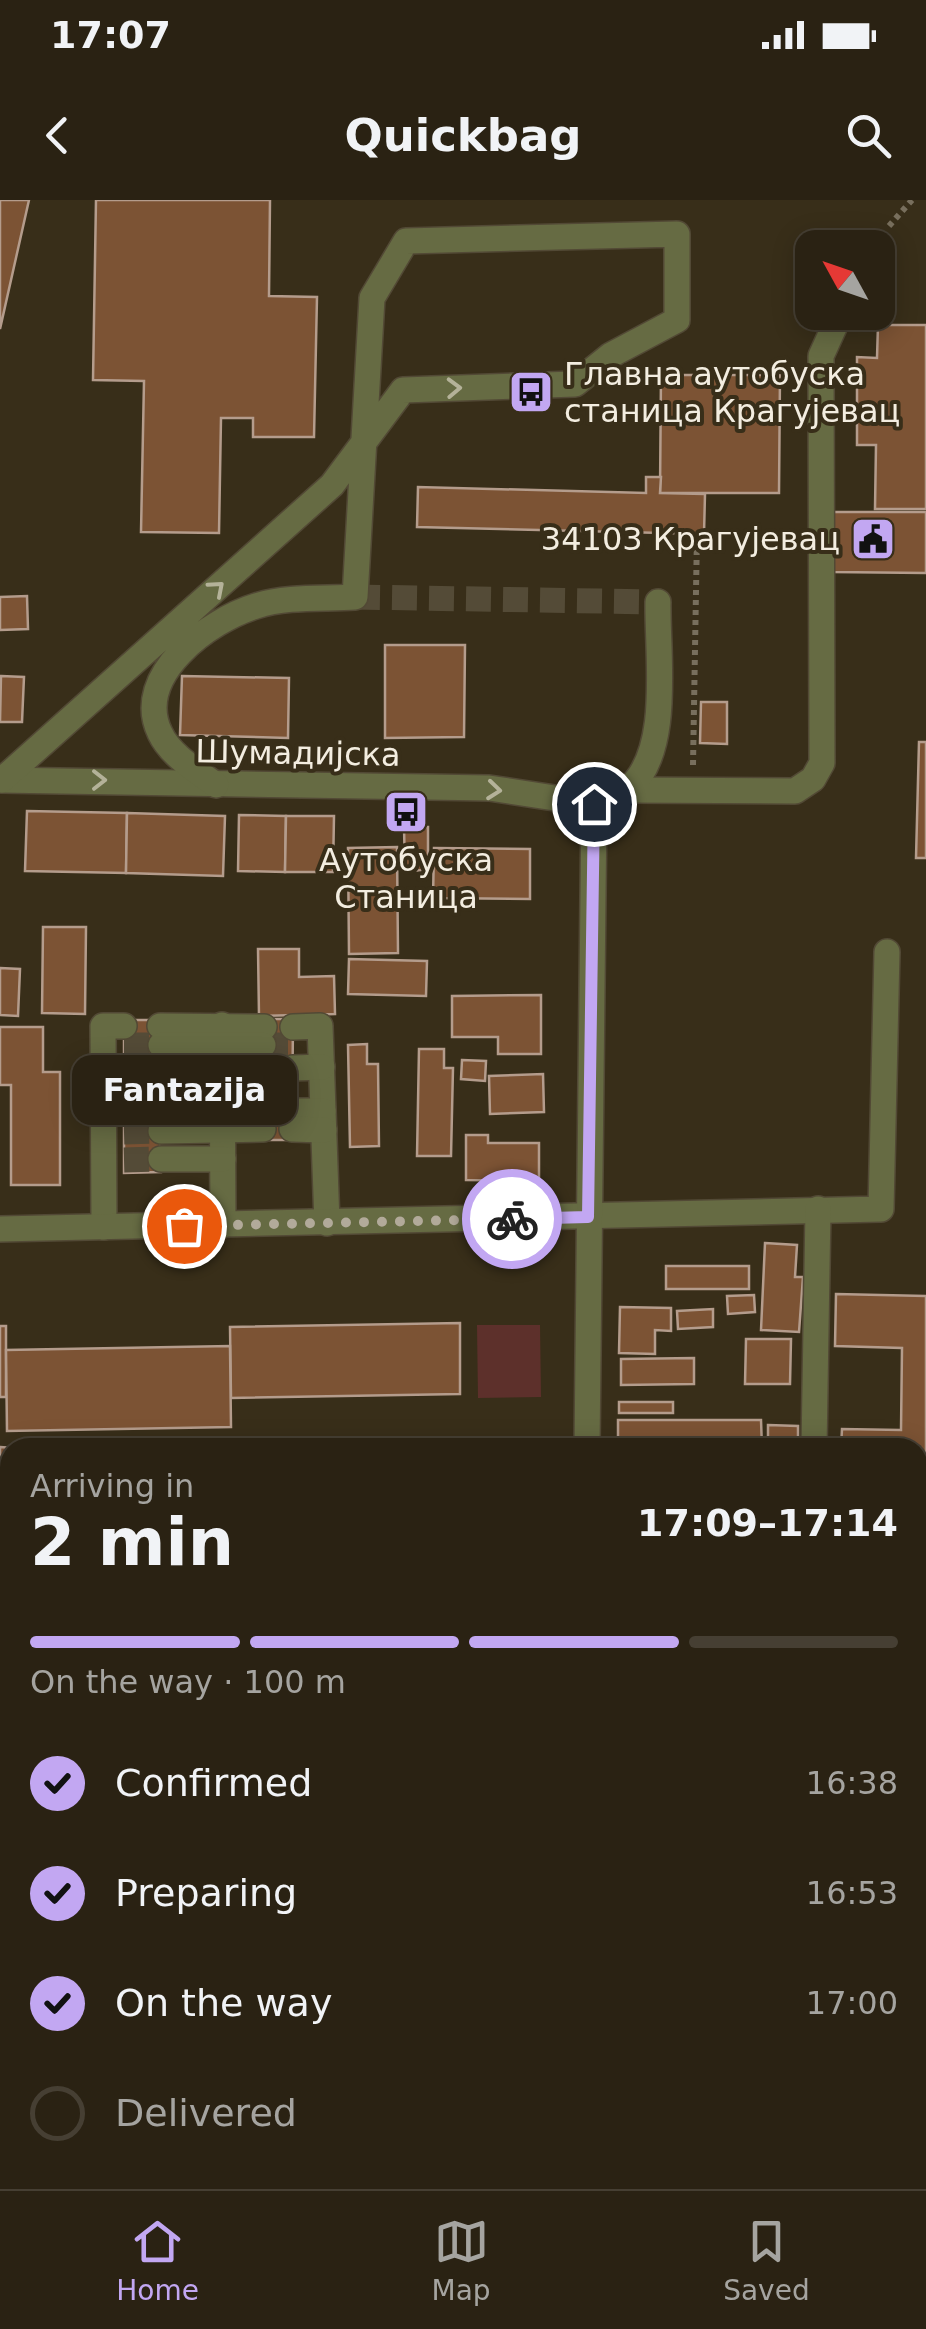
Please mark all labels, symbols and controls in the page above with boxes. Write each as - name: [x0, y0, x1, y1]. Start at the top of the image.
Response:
- text: 17:07: [50, 13, 171, 57]
- icon: back: [30, 108, 85, 163]
- icon: search: [841, 108, 896, 163]
- text: Quickbag: [344, 109, 582, 162]
- north arrow: [795, 230, 895, 330]
- map controls: [795, 230, 895, 330]
- place label: Главна аутобуска станица Крагујевац: [564, 355, 900, 430]
- bus stop icon: Главна аутобуска станица Крагујевац: [508, 369, 554, 415]
- one-way arrow: [447, 377, 463, 398]
- public building icon: 34103 Крагујевац: [850, 516, 896, 562]
- place label: 34103 Крагујевац: [541, 520, 840, 558]
- one-way arrow: [205, 582, 223, 600]
- street label: Шумадијска: [195, 732, 401, 774]
- pin: [552, 762, 637, 847]
- one-way arrow: [92, 769, 108, 791]
- icon: home: [567, 777, 622, 832]
- one-way arrow: [486, 778, 502, 800]
- bus stop icon: Аутобуска Станица: [383, 789, 429, 835]
- place label: Аутобуска Станица: [319, 841, 493, 916]
- callout: Fantazija: [71, 1056, 296, 1126]
- text: Fantazija: [103, 1071, 266, 1109]
- courier: [462, 1169, 562, 1269]
- pin: [142, 1184, 227, 1269]
- icon: bike: [485, 1192, 540, 1247]
- icon: bag: [157, 1199, 212, 1254]
- text: Arriving in: [30, 1467, 194, 1505]
- text: 17:09–17:14: [637, 1501, 898, 1545]
- text: 2 min: [30, 1505, 234, 1580]
- text: On the way · 100 m: [30, 1663, 346, 1701]
- icon: check: [30, 1756, 85, 1811]
- text: Confirmed: [115, 1761, 312, 1805]
- text: 16:38: [806, 1764, 898, 1802]
- icon: check: [30, 1866, 85, 1921]
- text: Preparing: [115, 1871, 297, 1915]
- text: 16:53: [806, 1874, 898, 1912]
- icon: check: [30, 1976, 85, 2031]
- text: On the way: [115, 1981, 332, 2025]
- text: 17:00: [806, 1984, 898, 2022]
- text: Delivered: [115, 2091, 297, 2135]
- tab: Home: [116, 2214, 199, 2307]
- tab: Map: [432, 2214, 491, 2307]
- tab: Saved: [723, 2214, 810, 2307]

